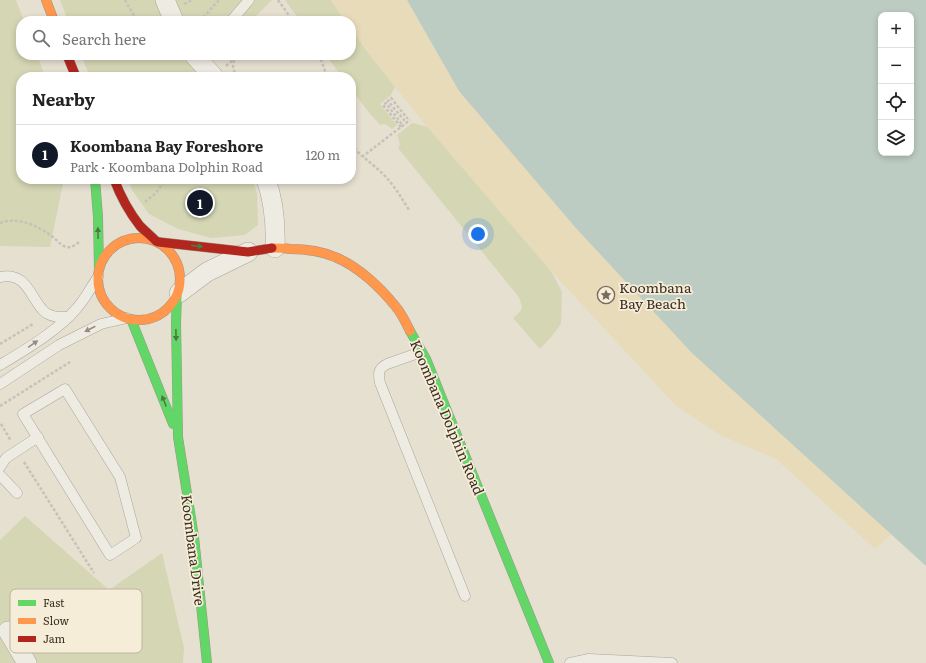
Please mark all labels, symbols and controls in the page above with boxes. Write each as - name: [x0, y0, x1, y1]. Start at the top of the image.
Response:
- map controls: [878, 12, 914, 156]
- button: +: [878, 12, 914, 48]
- search box: [16, 16, 356, 60]
- icon: search: [30, 27, 52, 49]
- text: Search here: [62, 27, 146, 50]
- button: −: [878, 48, 914, 84]
- button: locate: [878, 84, 914, 120]
- text: Nearby: [32, 86, 95, 111]
- button: layers: [878, 120, 914, 156]
- text: Koombana Bay Foreshore: [70, 134, 263, 157]
- text: 1: [42, 145, 48, 164]
- text: 120 m: [305, 145, 340, 164]
- text: Park · Koombana Dolphin Road: [70, 157, 263, 176]
- pin: 1: [187, 188, 213, 218]
- your location: [468, 224, 488, 244]
- one-way arrow: [95, 226, 101, 239]
- one-way arrow: [191, 243, 203, 249]
- place label: Koombana Bay Beach: [619, 277, 692, 313]
- place icon: Koombana Bay Beach: [596, 285, 616, 305]
- one-way arrow: [84, 326, 96, 333]
- one-way arrow: [173, 329, 179, 342]
- street label: Koombana Dolphin Road: [406, 336, 490, 498]
- one-way arrow: [28, 340, 38, 348]
- one-way arrow: [160, 394, 166, 406]
- street label: Koombana Drive: [177, 493, 211, 607]
- legend: [10, 589, 142, 653]
- text: Fast: [43, 594, 65, 610]
- text: Slow: [43, 612, 69, 628]
- text: Jam: [43, 630, 66, 646]

